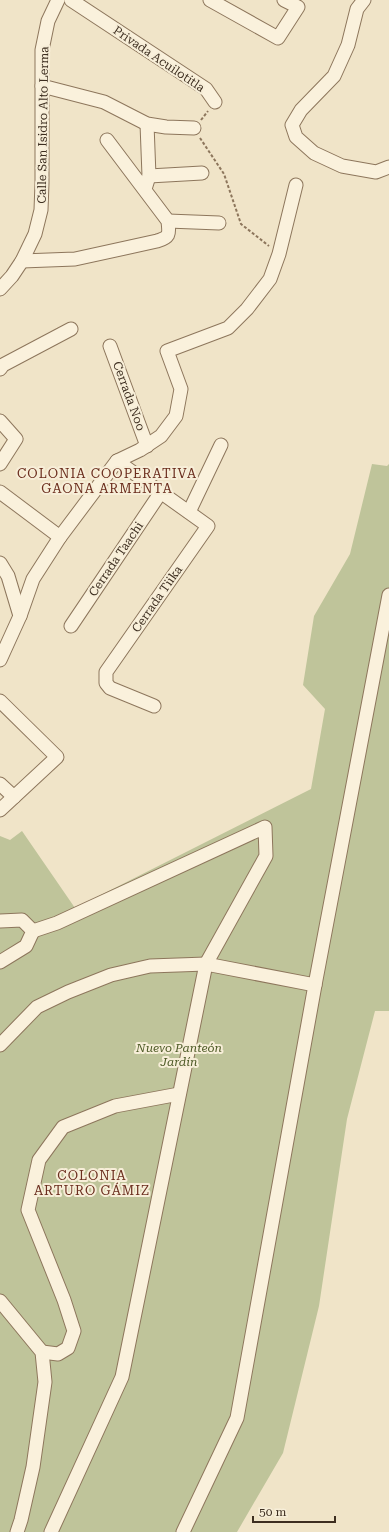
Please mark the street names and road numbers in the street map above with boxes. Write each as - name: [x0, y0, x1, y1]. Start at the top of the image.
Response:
- street label: Privada Acuilotitla: [111, 23, 208, 95]
- street label: Calle San Isidro Alto Lerma: [35, 46, 51, 204]
- street label: Cerrada Noo: [110, 359, 148, 433]
- street label: Cerrada Taachi: [86, 519, 146, 599]
- street label: Cerrada Tiika: [129, 563, 185, 635]

